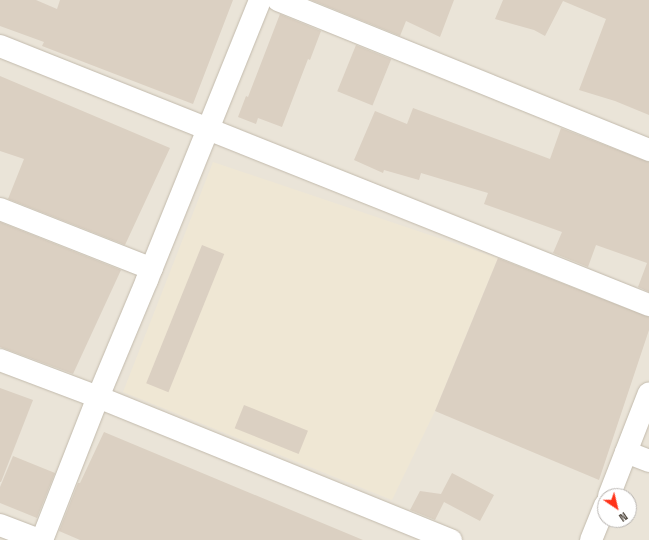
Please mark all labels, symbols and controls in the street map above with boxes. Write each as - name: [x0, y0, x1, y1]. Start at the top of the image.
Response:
- north arrow: [597, 488, 637, 528]
- text: N: [616, 509, 630, 525]

